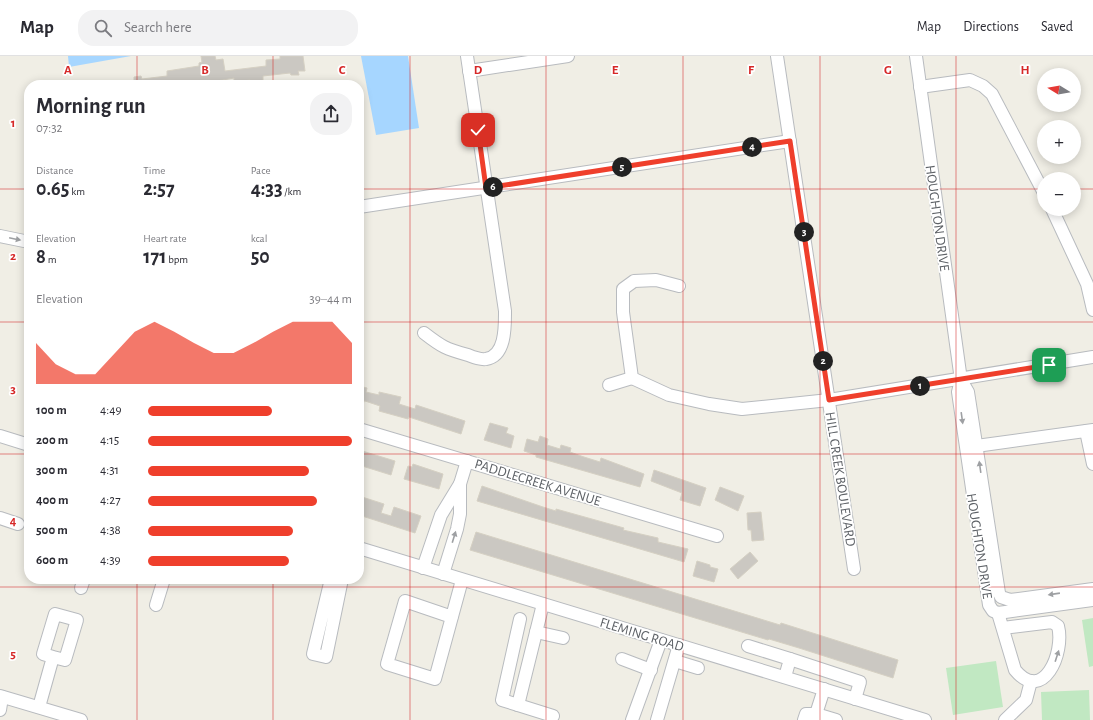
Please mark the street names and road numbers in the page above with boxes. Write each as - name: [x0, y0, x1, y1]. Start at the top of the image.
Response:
- street label: HOUGHTON DRIVE: [923, 164, 951, 272]
- street label: HILL CREEK BOULEVARD: [822, 411, 858, 547]
- street label: PADDLECREEK AVENUE: [473, 457, 603, 509]
- street label: HOUGHTON DRIVE: [964, 492, 994, 600]
- street label: FLEMING ROAD: [598, 616, 685, 654]

